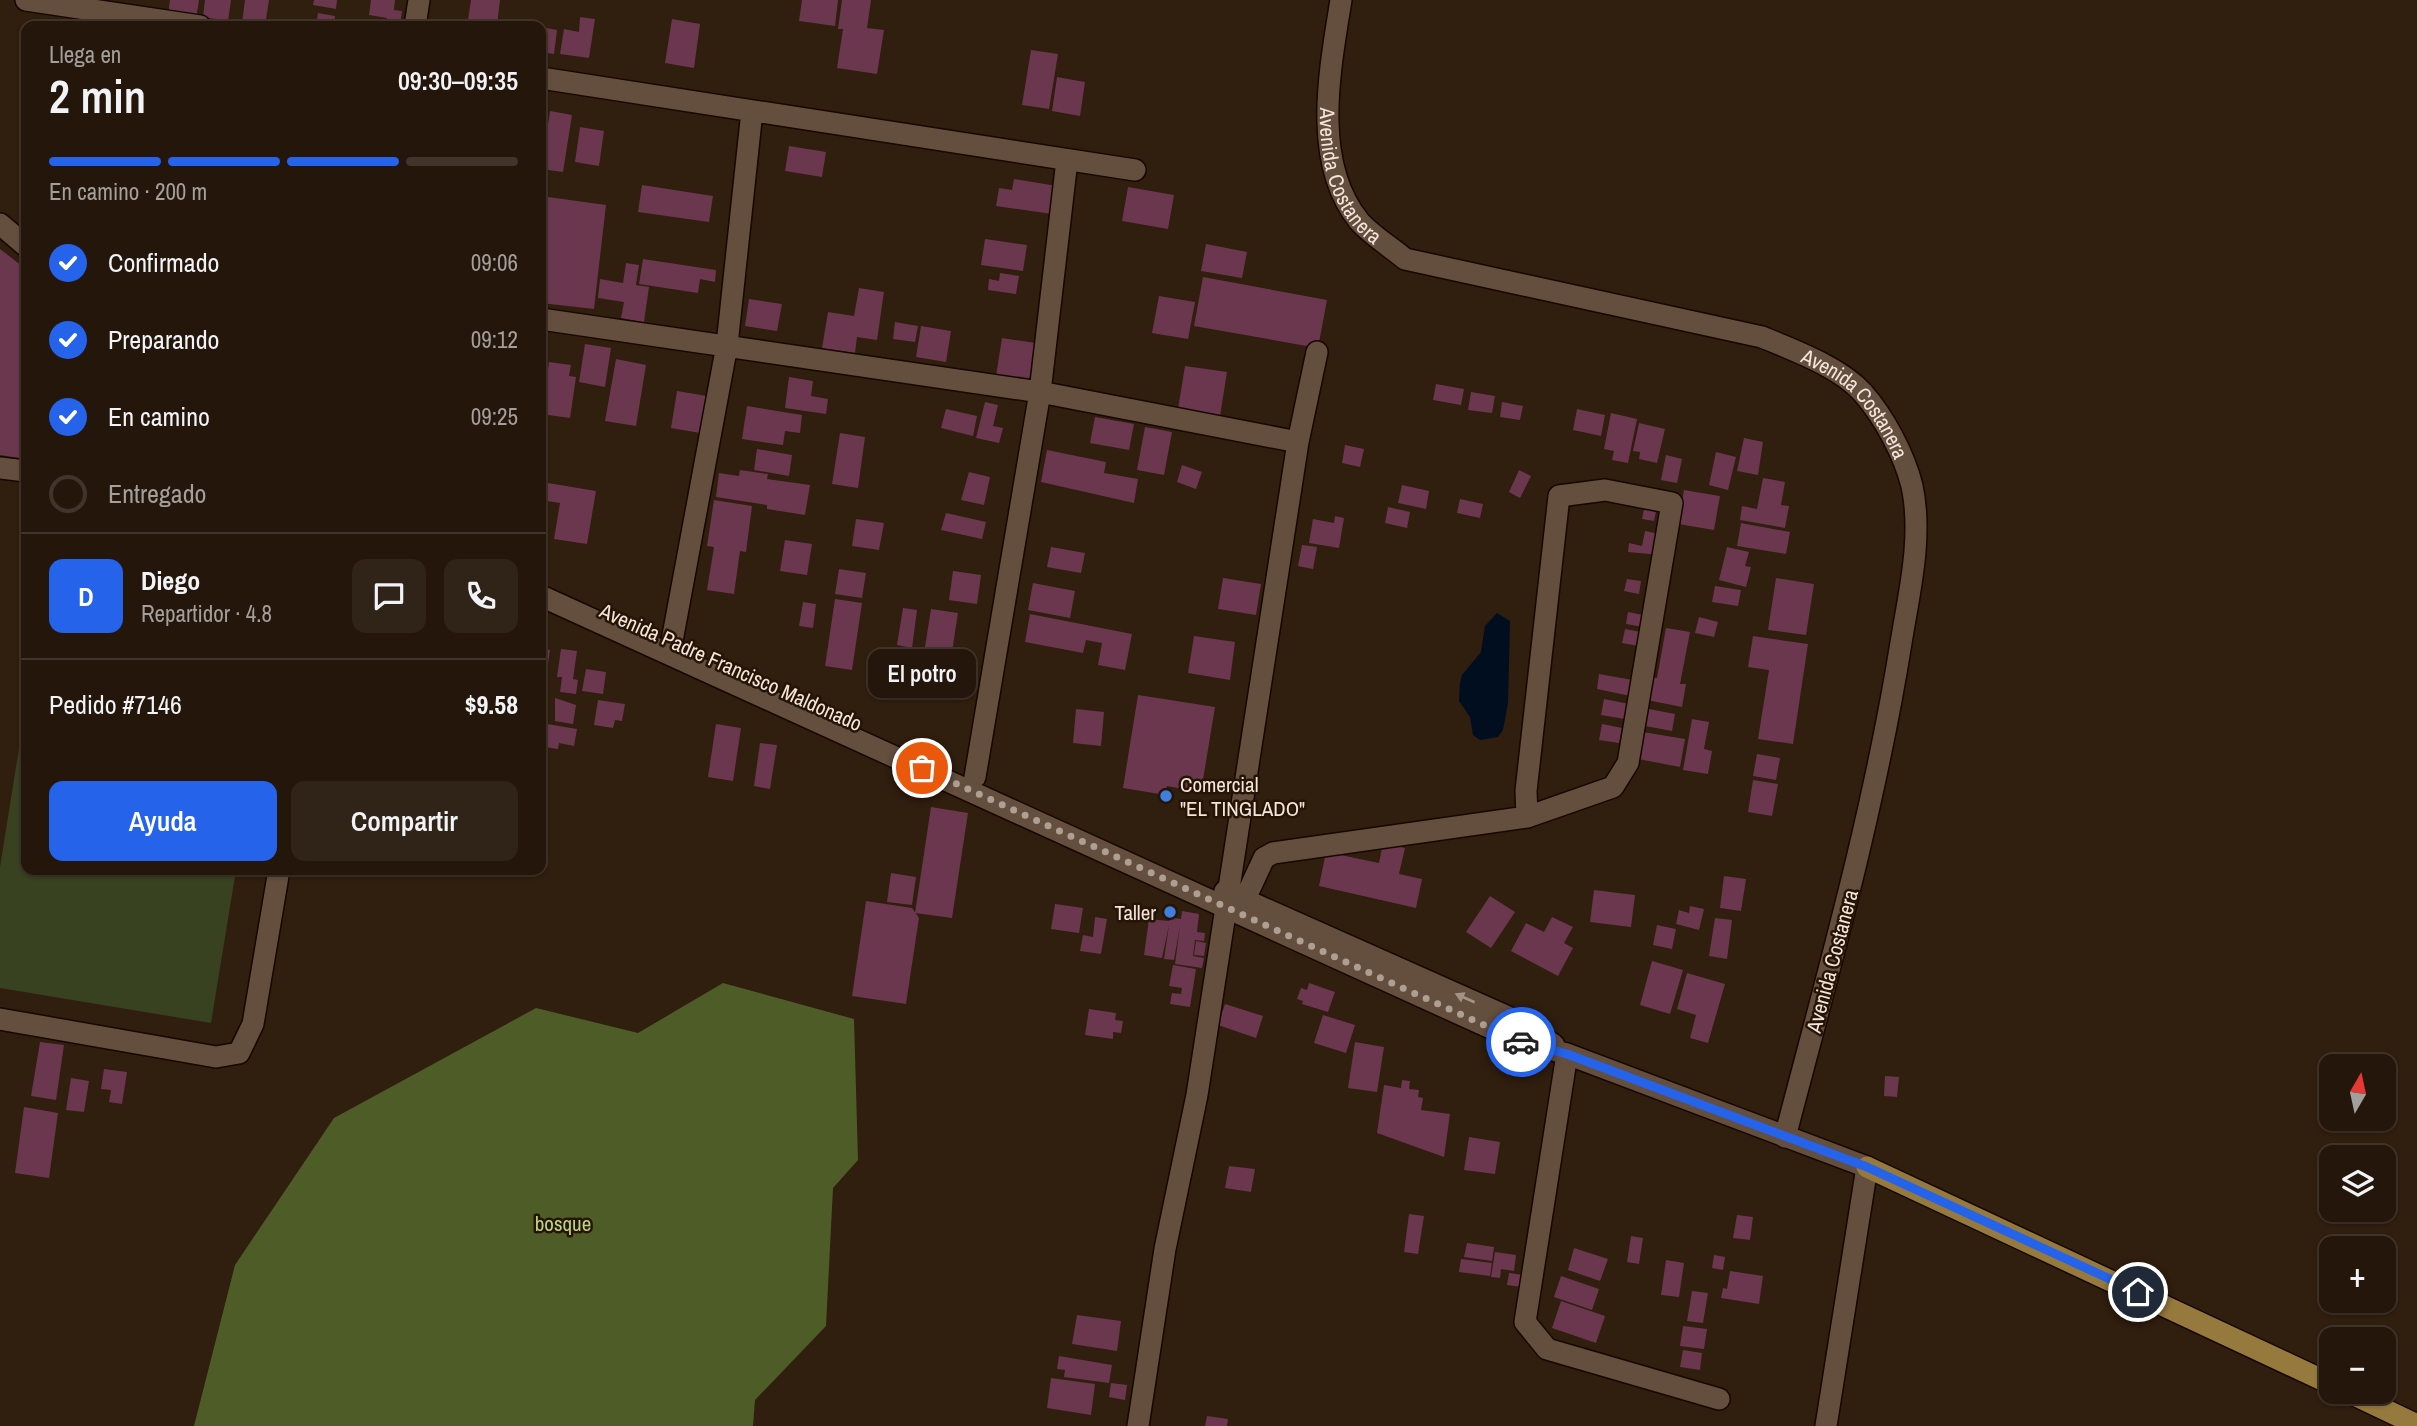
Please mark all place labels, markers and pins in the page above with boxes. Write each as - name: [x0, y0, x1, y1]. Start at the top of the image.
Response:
- callout: El potro: [868, 649, 976, 698]
- pin: [892, 738, 952, 798]
- place label: Comercial "EL TINGLADO": [1180, 770, 1305, 823]
- marker: Comercial "EL TINGLADO": [1158, 788, 1174, 804]
- place label: Taller: [1115, 898, 1156, 927]
- marker: Taller: [1162, 904, 1178, 920]
- pin: [2108, 1262, 2168, 1322]

